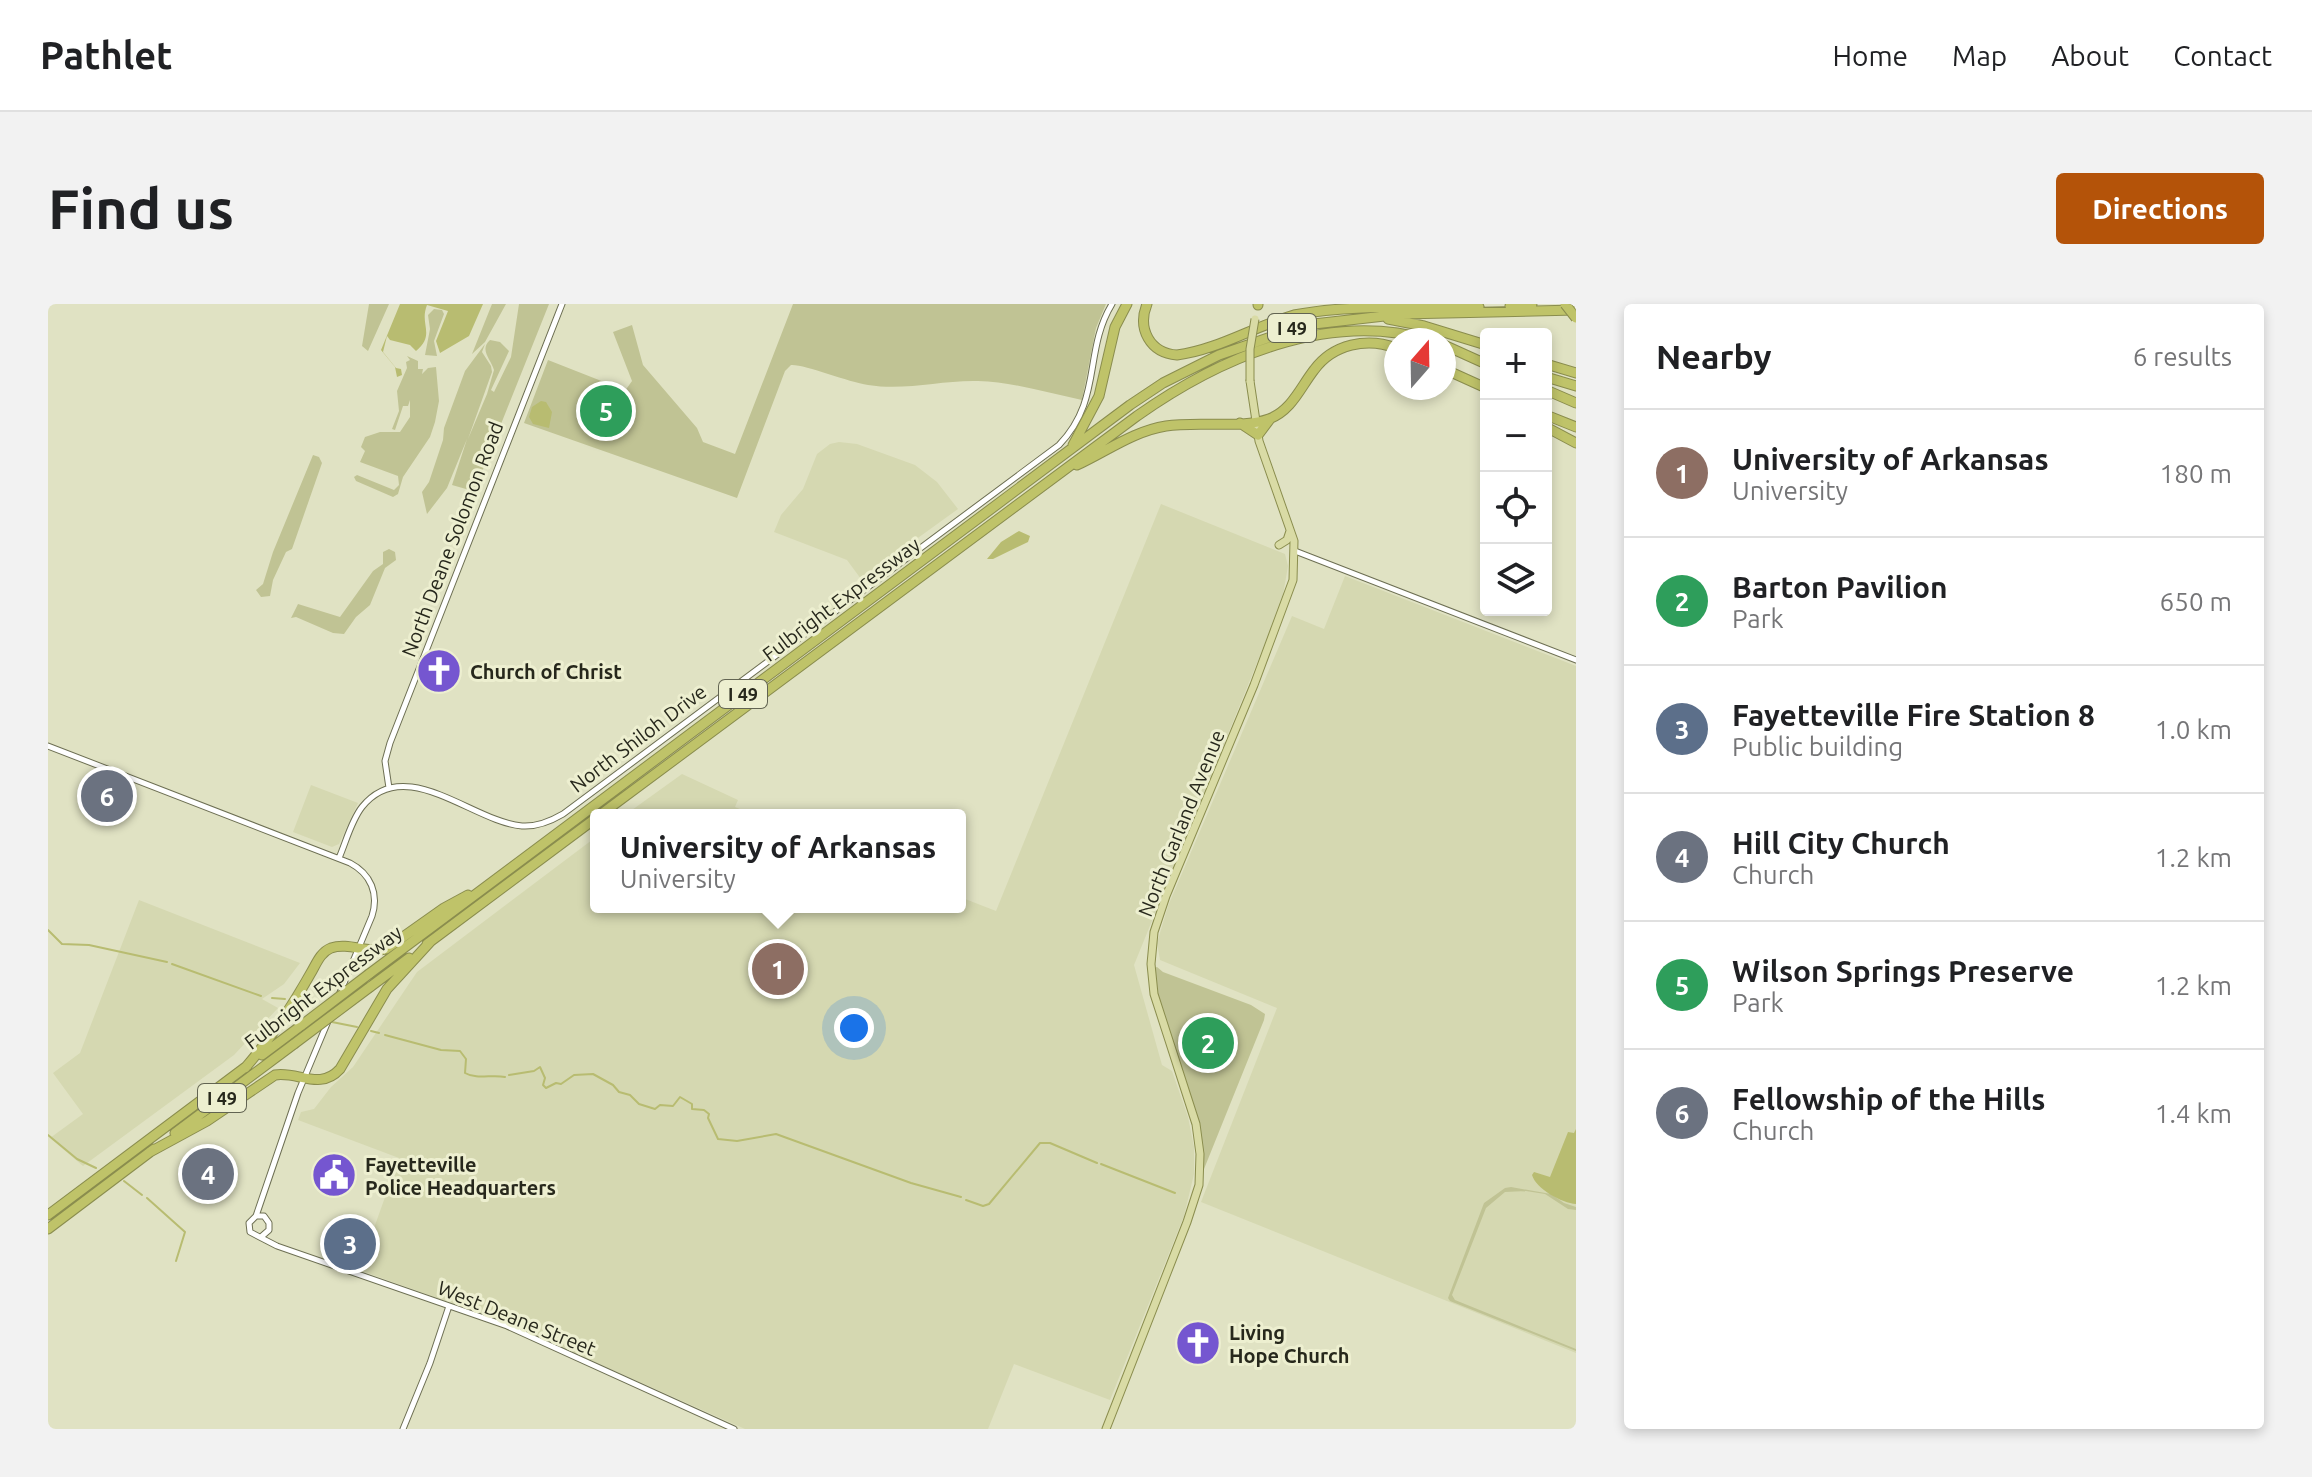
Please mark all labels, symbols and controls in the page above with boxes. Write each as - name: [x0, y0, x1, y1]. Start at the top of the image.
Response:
- text: Pathlet: [40, 34, 172, 76]
- text: Home: [1833, 40, 1908, 71]
- text: Map: [1952, 40, 2007, 71]
- text: About: [2051, 40, 2129, 71]
- text: Contact: [2173, 40, 2272, 71]
- button: Directions: [2056, 173, 2264, 244]
- text: Find us: [48, 177, 234, 240]
- road number: I 49: [1268, 314, 1316, 342]
- north arrow: [1384, 328, 1456, 400]
- map controls: [1480, 328, 1552, 616]
- button: +: [1480, 328, 1552, 400]
- text: Nearby: [1656, 337, 1771, 375]
- text: 6 results: [2133, 342, 2232, 371]
- pin: 5: [580, 381, 632, 441]
- button: −: [1480, 400, 1552, 472]
- street label: North Deane Solomon Road: [396, 418, 508, 660]
- text: University of Arkansas: [1732, 442, 2049, 476]
- text: 1: [1675, 459, 1689, 488]
- text: 180 m: [2160, 459, 2232, 488]
- button: locate: [1480, 472, 1552, 544]
- text: University: [1732, 476, 1848, 505]
- street label: Fulbright Expressway: [758, 532, 924, 666]
- button: layers: [1480, 544, 1552, 616]
- text: Barton Pavilion: [1732, 570, 1948, 604]
- text: 2: [1675, 587, 1689, 616]
- text: 650 m: [2160, 587, 2232, 616]
- text: Park: [1732, 604, 1784, 633]
- church icon: Church of Christ: [415, 647, 463, 695]
- place label: Church of Christ: [470, 660, 622, 683]
- street label: North Shiloh Drive: [565, 679, 711, 797]
- road number: I 49: [719, 680, 767, 708]
- text: Fayetteville Fire Station 8: [1732, 698, 2095, 732]
- text: 3: [1675, 715, 1689, 744]
- text: 1.0 km: [2155, 715, 2232, 744]
- street label: North Garland Avenue: [1133, 726, 1229, 920]
- text: Public building: [1732, 732, 1903, 761]
- pin: 6: [81, 766, 133, 826]
- popup: [590, 809, 966, 913]
- text: Hill City Church: [1732, 826, 1950, 860]
- text: University of Arkansas: [620, 830, 936, 864]
- text: 4: [1675, 843, 1689, 872]
- text: 1.2 km: [2155, 843, 2232, 872]
- text: Church: [1732, 860, 1814, 889]
- text: University: [620, 864, 736, 893]
- street label: Fulbright Expressway: [240, 920, 406, 1054]
- pin: 1: [752, 939, 804, 999]
- text: Wilson Springs Preserve: [1732, 954, 2074, 988]
- text: 5: [1675, 971, 1689, 1000]
- text: 1.2 km: [2155, 971, 2232, 1000]
- text: Park: [1732, 988, 1784, 1017]
- your location: [834, 1008, 874, 1048]
- pin: 2: [1182, 1013, 1234, 1073]
- text: Fellowship of the Hills: [1732, 1082, 2045, 1116]
- road number: I 49: [198, 1084, 246, 1112]
- text: 6: [1675, 1099, 1689, 1128]
- text: 1.4 km: [2155, 1099, 2232, 1128]
- text: Church: [1732, 1116, 1814, 1145]
- pin: 4: [182, 1144, 234, 1204]
- public building icon: Fayetteville Police Headquarters: [310, 1151, 358, 1199]
- place label: Fayetteville Police Headquarters: [365, 1153, 556, 1199]
- pin: 3: [324, 1214, 376, 1274]
- street label: West Deane Street: [434, 1276, 600, 1360]
- church icon: Living Hope Church: [1174, 1319, 1222, 1367]
- place label: Living Hope Church: [1229, 1321, 1350, 1367]

